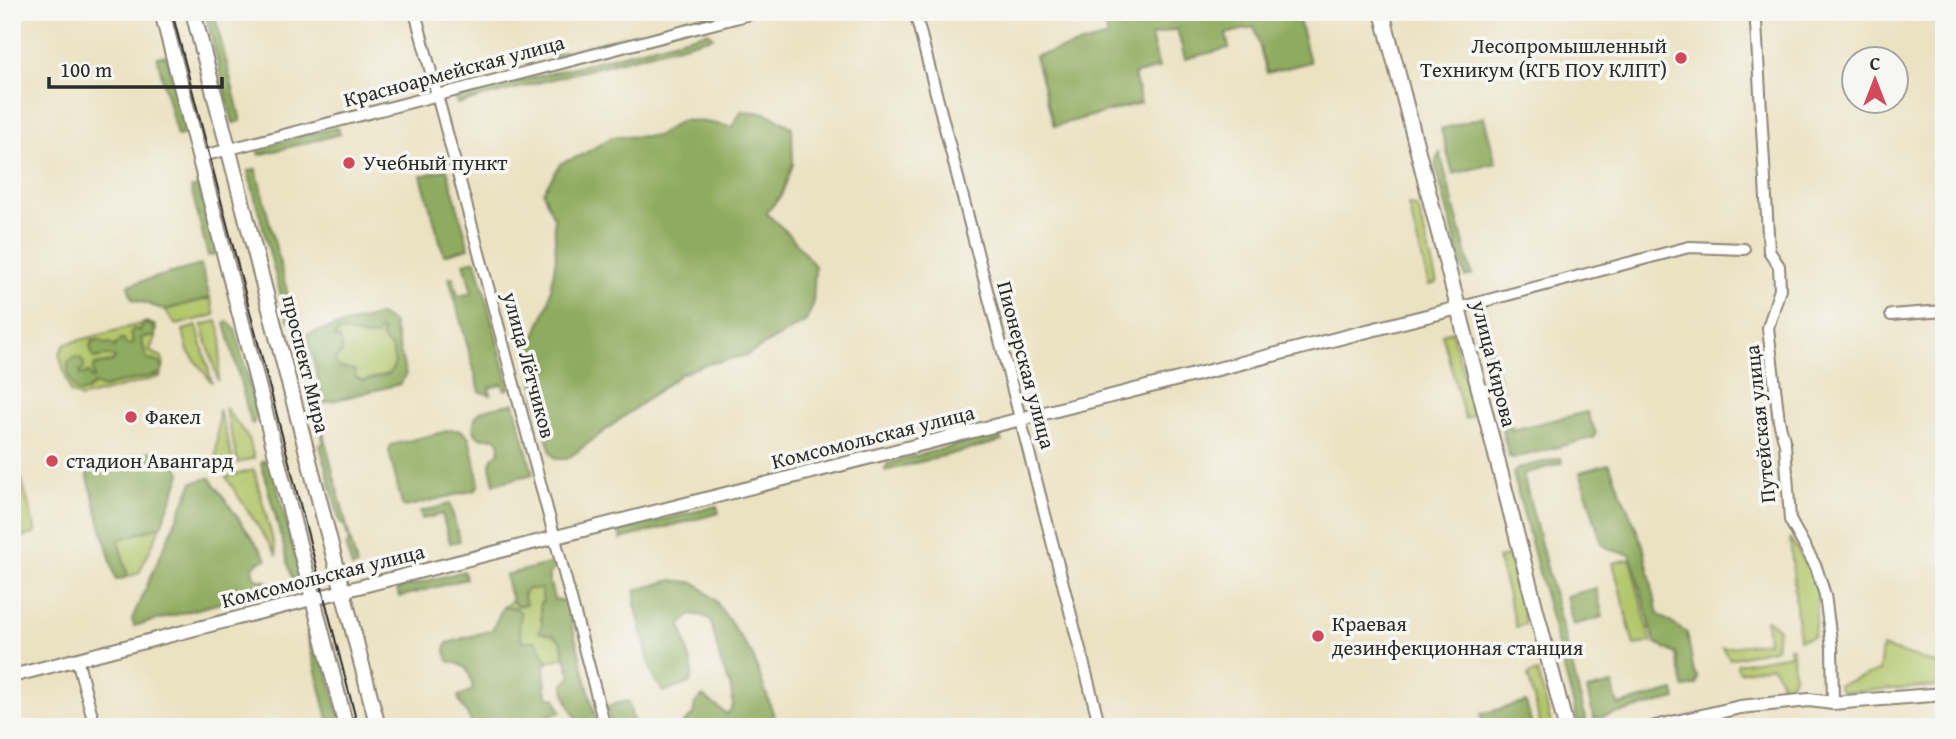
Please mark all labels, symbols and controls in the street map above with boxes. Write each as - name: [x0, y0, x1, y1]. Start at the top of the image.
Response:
- street label: Красноармейская улица: [340, 26, 568, 115]
- place label: Лесопромышленный Техникум (КГБ ПОУ КЛПТ): [1420, 30, 1667, 85]
- scale bar: [49, 46, 222, 90]
- north arrow: [1840, 46, 1910, 116]
- text: С: [1870, 49, 1881, 77]
- marker: Лесопромышленный Техникум (КГБ ПОУ КЛПТ): [1673, 50, 1689, 66]
- text: 100 m: [60, 54, 112, 85]
- place label: Учебный пункт: [363, 147, 508, 178]
- marker: Учебный пункт: [341, 155, 357, 171]
- street label: Пионерская улица: [989, 278, 1064, 452]
- street label: улица Лётчиков: [495, 287, 564, 441]
- street label: проспект Мира: [274, 292, 339, 436]
- street label: улица Кирова: [1464, 297, 1525, 430]
- street label: Путейская улица: [1736, 343, 1783, 505]
- street label: Комсомольская улица: [768, 396, 978, 477]
- place label: Факел: [145, 401, 201, 432]
- marker: Факел: [123, 409, 139, 425]
- place label: стадион Авангард: [66, 445, 234, 476]
- marker: стадион Авангард: [44, 453, 60, 469]
- street label: Комсомольская улица: [218, 535, 428, 616]
- place label: Краевая дезинфекционная станция: [1332, 608, 1584, 663]
- marker: Краевая дезинфекционная станция: [1310, 628, 1326, 644]

